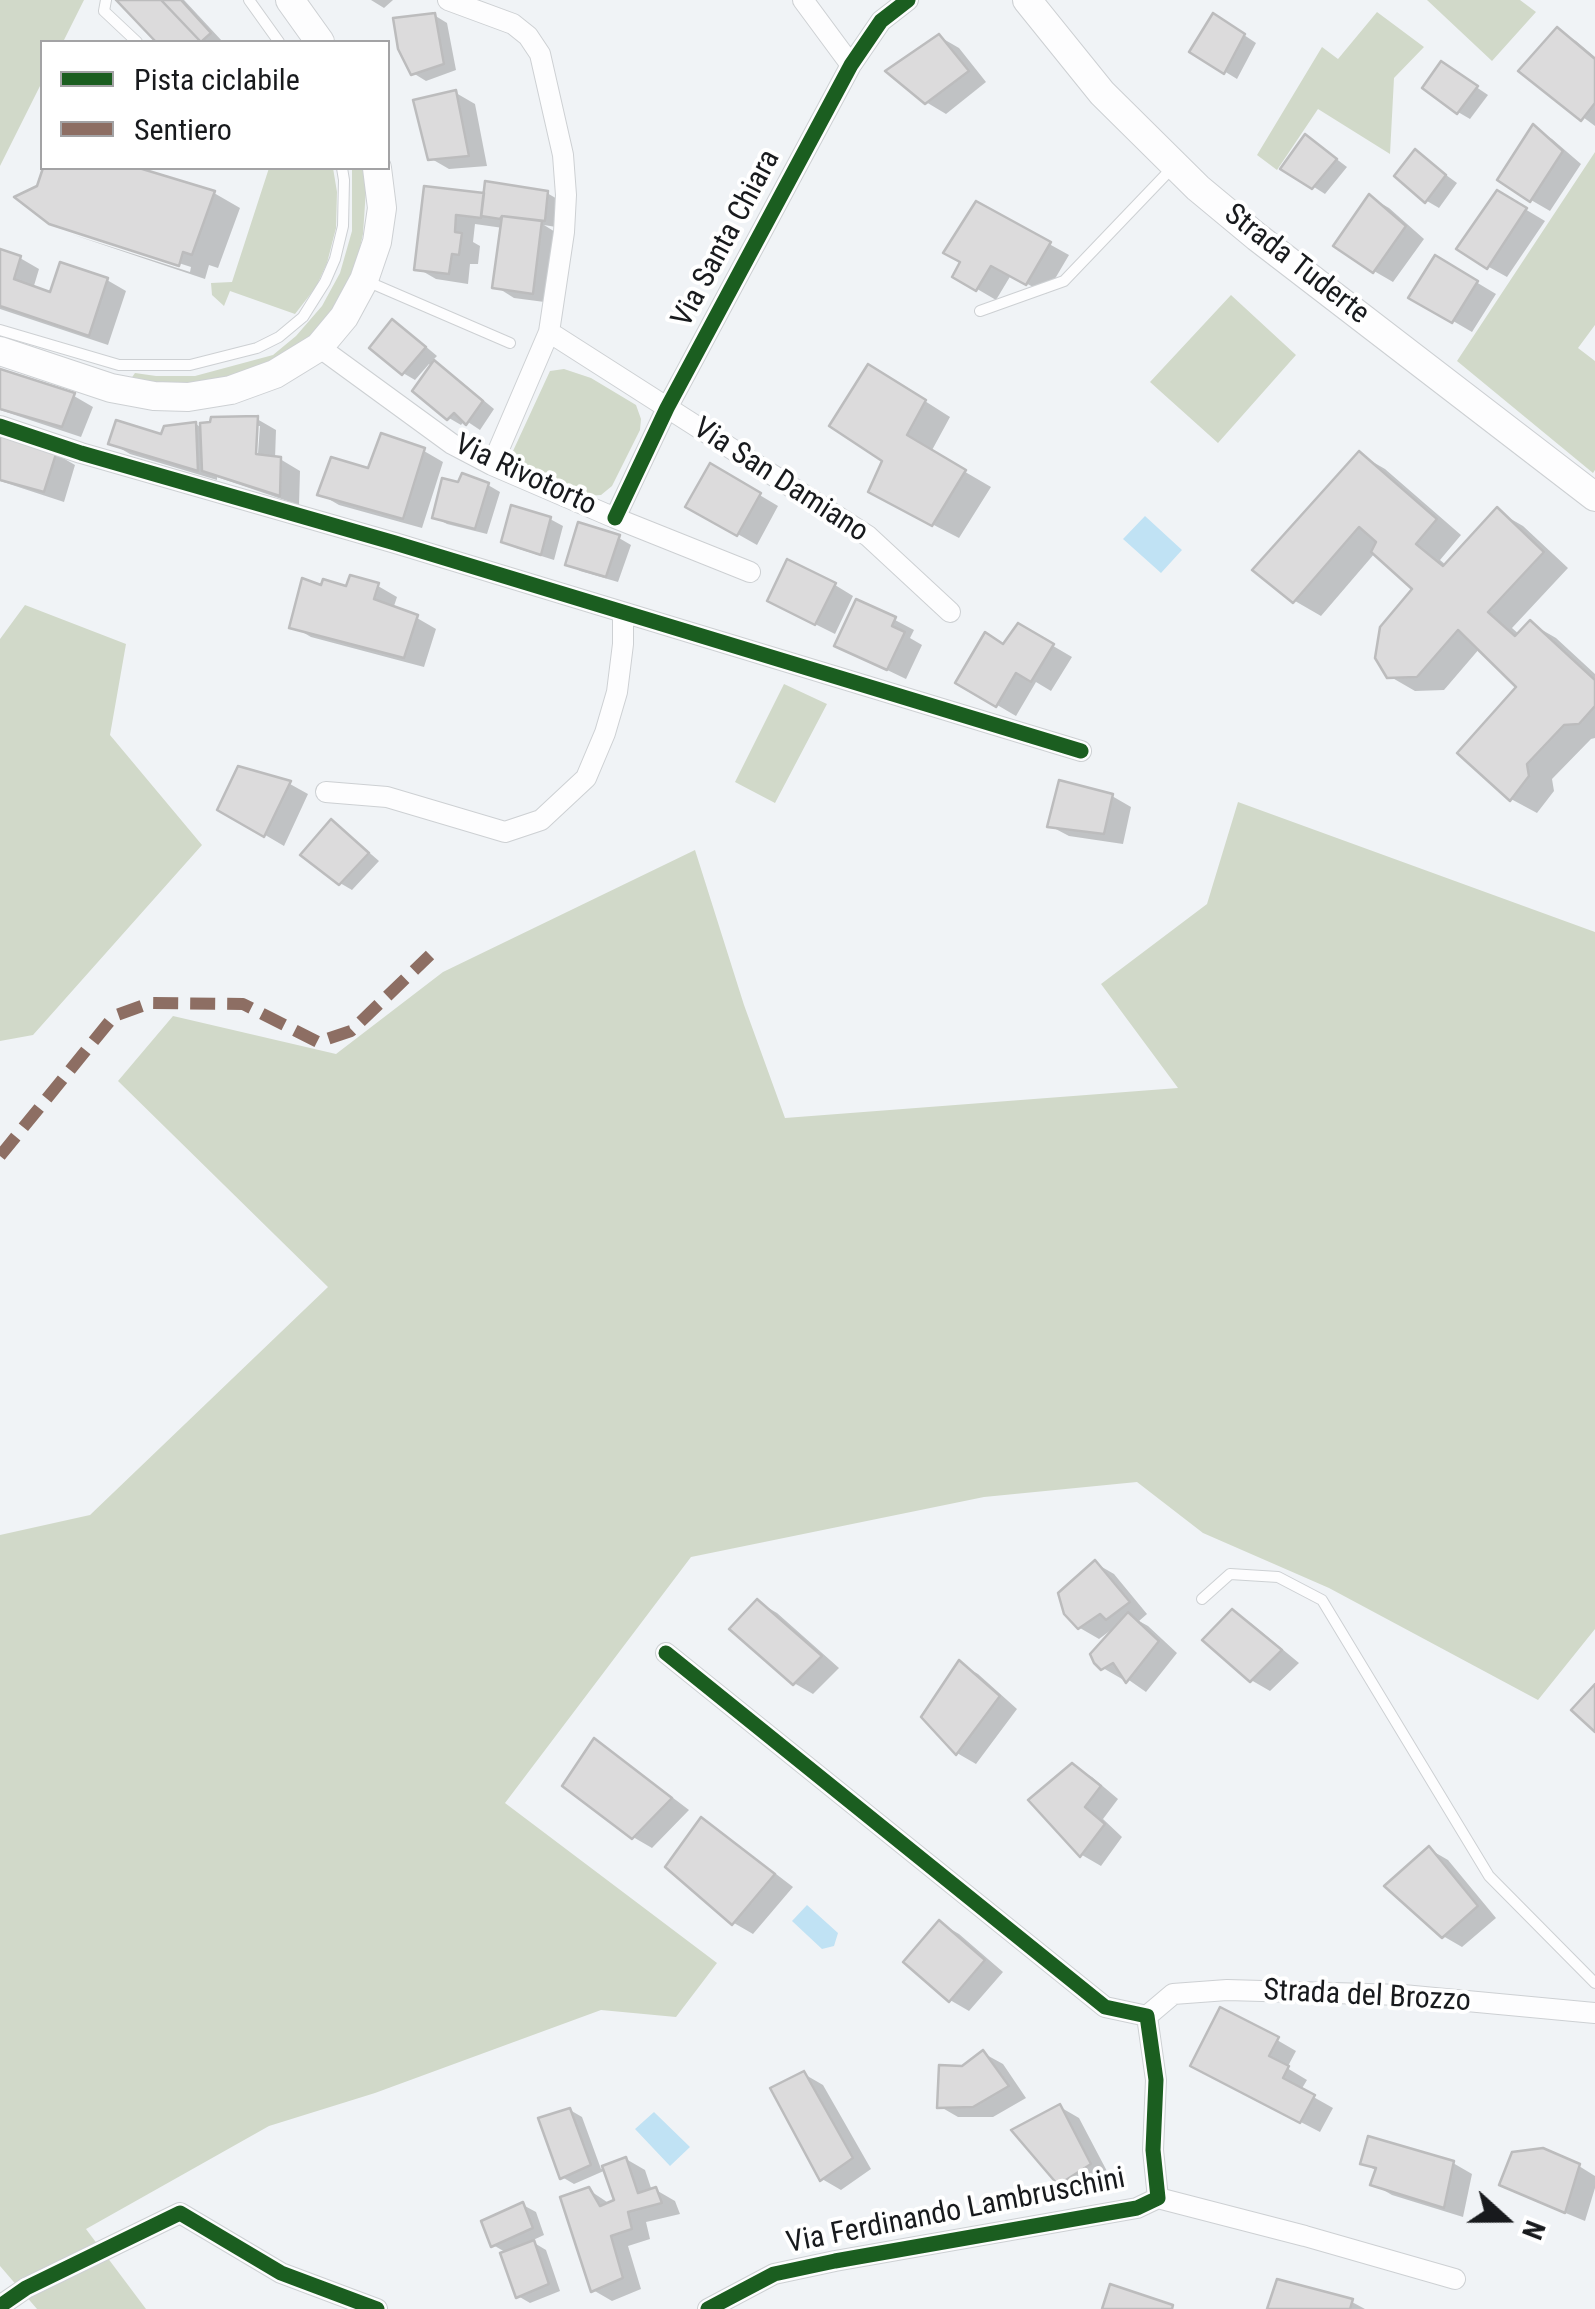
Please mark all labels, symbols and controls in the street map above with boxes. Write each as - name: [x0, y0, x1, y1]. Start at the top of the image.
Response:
- legend: [40, 40, 390, 170]
- text: Pista ciclabile: [134, 62, 300, 97]
- text: Sentiero: [134, 112, 232, 147]
- street label: Via Santa Chiara: [665, 144, 789, 334]
- street label: Strada Tuderte: [1216, 197, 1376, 333]
- street label: Via San Damiano: [686, 411, 874, 551]
- street label: Via Rivotorto: [448, 427, 602, 525]
- street label: Strada del Brozzo: [1262, 1974, 1472, 2020]
- street label: Via Ferdinando Lambruschini: [784, 2162, 1128, 2262]
- north arrow: [1455, 2169, 1555, 2269]
- text: N: [1515, 2216, 1552, 2244]

